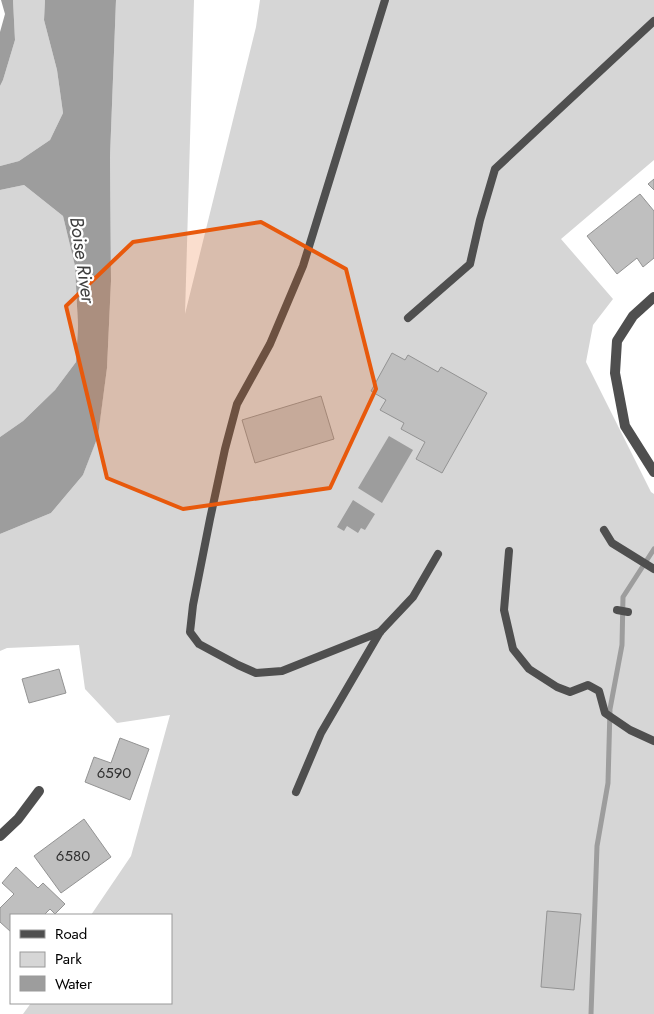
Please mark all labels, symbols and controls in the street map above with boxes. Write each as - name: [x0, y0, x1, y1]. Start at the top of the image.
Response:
- water label: Boise River: [63, 215, 102, 306]
- house number: 6590: [97, 762, 131, 784]
- house number: 6580: [56, 845, 90, 867]
- legend: [10, 914, 172, 1004]
- text: Road: [55, 923, 87, 945]
- text: Park: [55, 948, 82, 970]
- text: Water: [55, 973, 93, 995]

